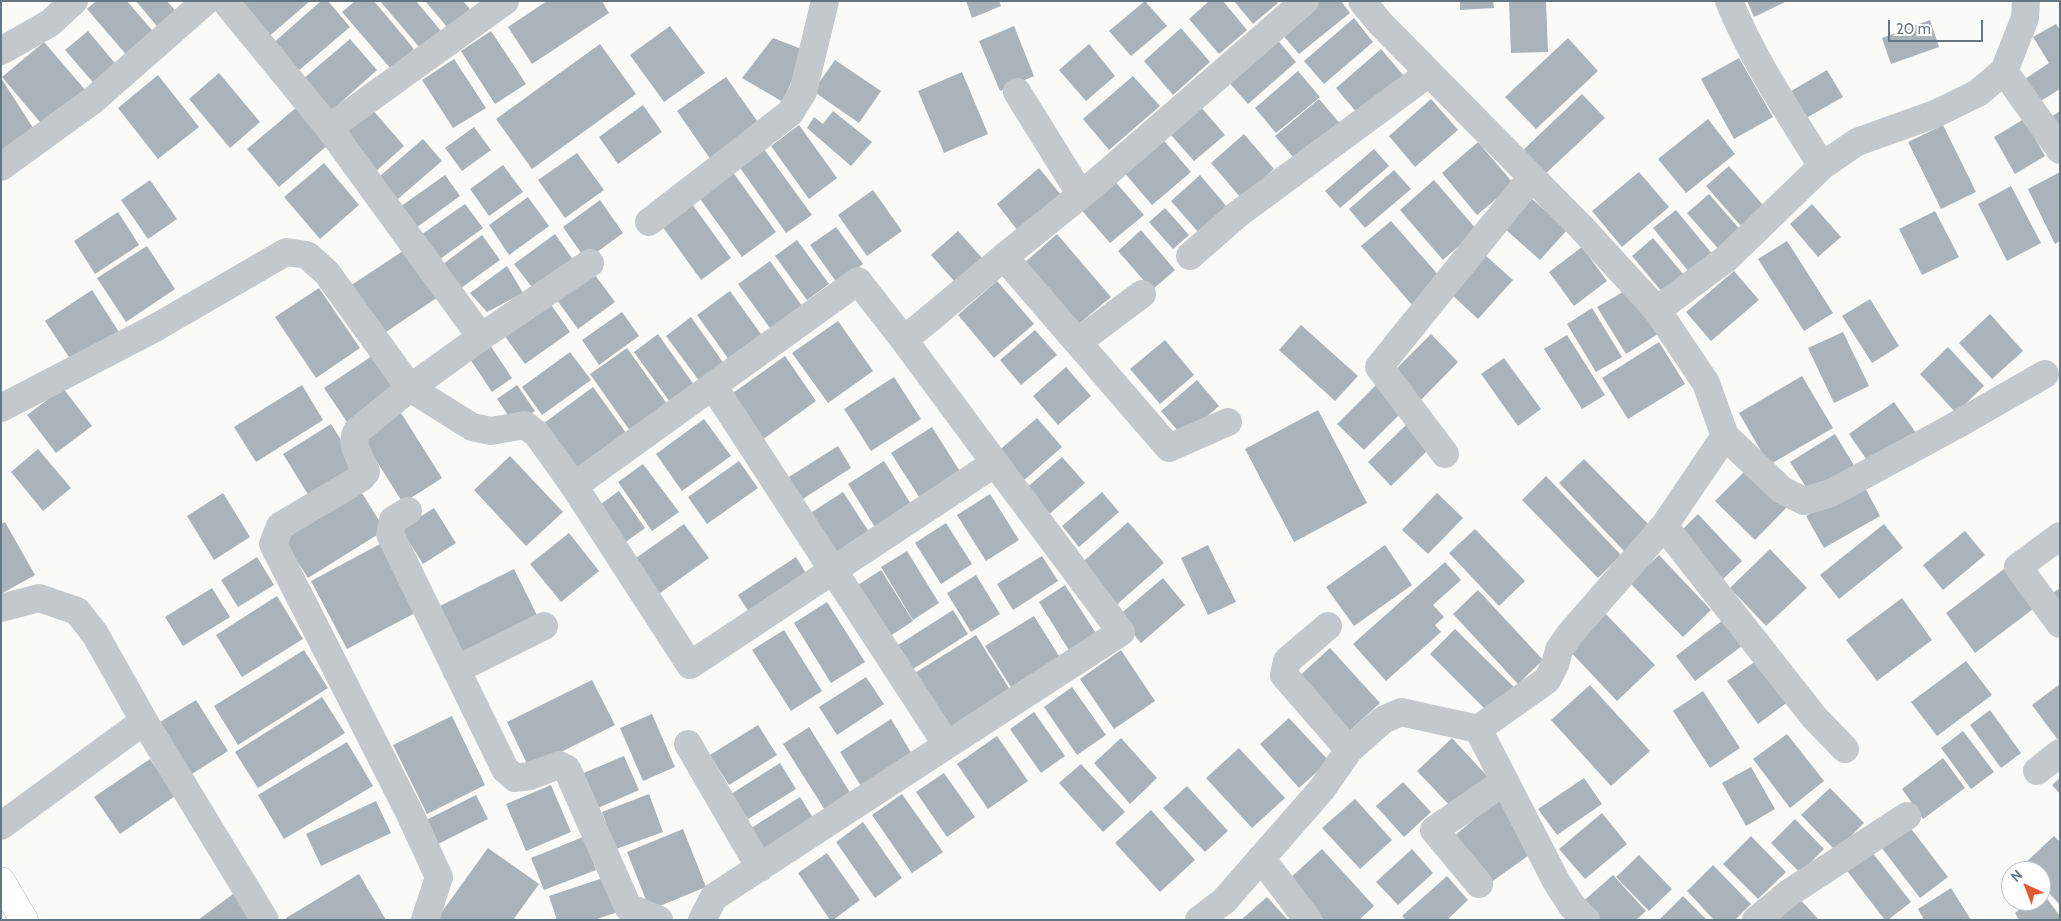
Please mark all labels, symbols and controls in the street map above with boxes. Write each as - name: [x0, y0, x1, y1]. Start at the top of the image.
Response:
- scale bar: [1891, 10, 1986, 42]
- text: 20 m: [1896, 20, 1931, 38]
- north arrow: [2001, 861, 2051, 911]
- text: N: [2007, 866, 2026, 886]

